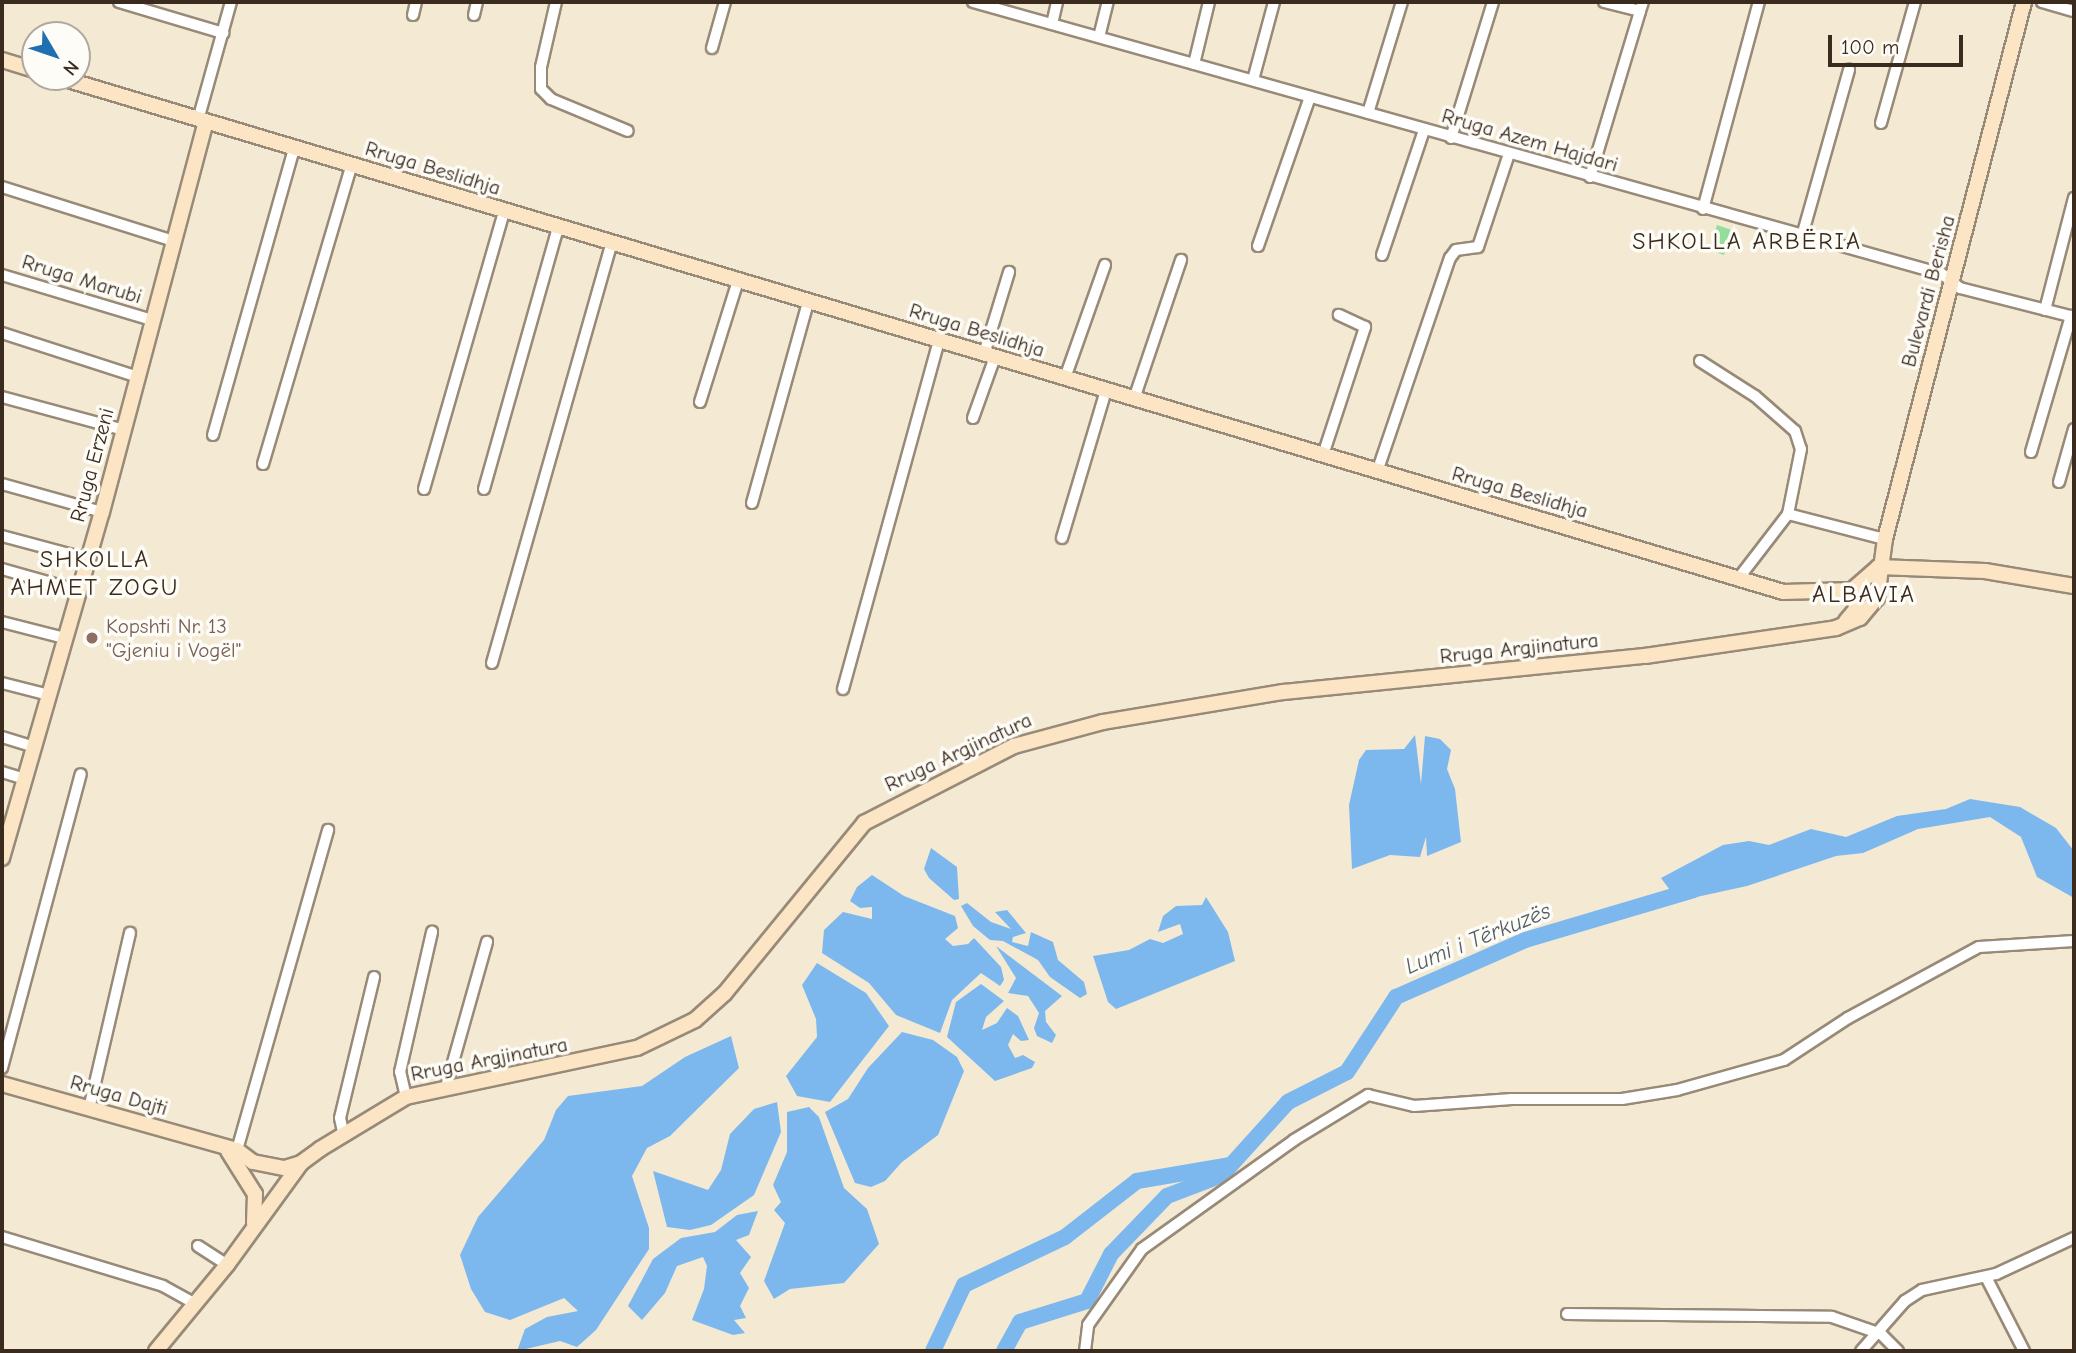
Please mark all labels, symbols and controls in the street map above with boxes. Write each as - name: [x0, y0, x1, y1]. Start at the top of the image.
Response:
- north arrow: [21, 21, 91, 91]
- scale bar: [1831, 21, 1966, 65]
- text: 100 m: [1841, 35, 1899, 59]
- text: N: [58, 56, 83, 80]
- street label: Rruga Azem Hajdari: [1439, 103, 1621, 177]
- street label: Rruga Beslidhja: [362, 135, 504, 201]
- street label: Bulevardi Berisha: [1896, 212, 1960, 370]
- district label: SHKOLLA ARBËRIA: [1634, 228, 1860, 256]
- street label: Rruga Marubi: [19, 249, 145, 309]
- street label: Rruga Beslidhja: [906, 297, 1048, 363]
- street label: Rruga Erzeni: [65, 405, 119, 525]
- street label: Rruga Beslidhja: [1449, 461, 1591, 523]
- district label: SHKOLLA AHMET ZOGU: [12, 546, 178, 602]
- district label: ALBAVIA: [1813, 581, 1915, 609]
- place label: Kopshti Nr. 13 "Gjeniu i Vogël": [106, 613, 241, 663]
- street label: Rruga Argjinatura: [1438, 627, 1600, 669]
- marker: Kopshti Nr. 13 "Gjeniu i Vogël": [84, 630, 100, 646]
- street label: Rruga Argjinatura: [880, 707, 1036, 797]
- water label: Lumi i Tërkuzës: [1401, 897, 1555, 981]
- street label: Rruga Argjinatura: [408, 1031, 570, 1087]
- street label: Rruga Dajti: [67, 1069, 171, 1121]

